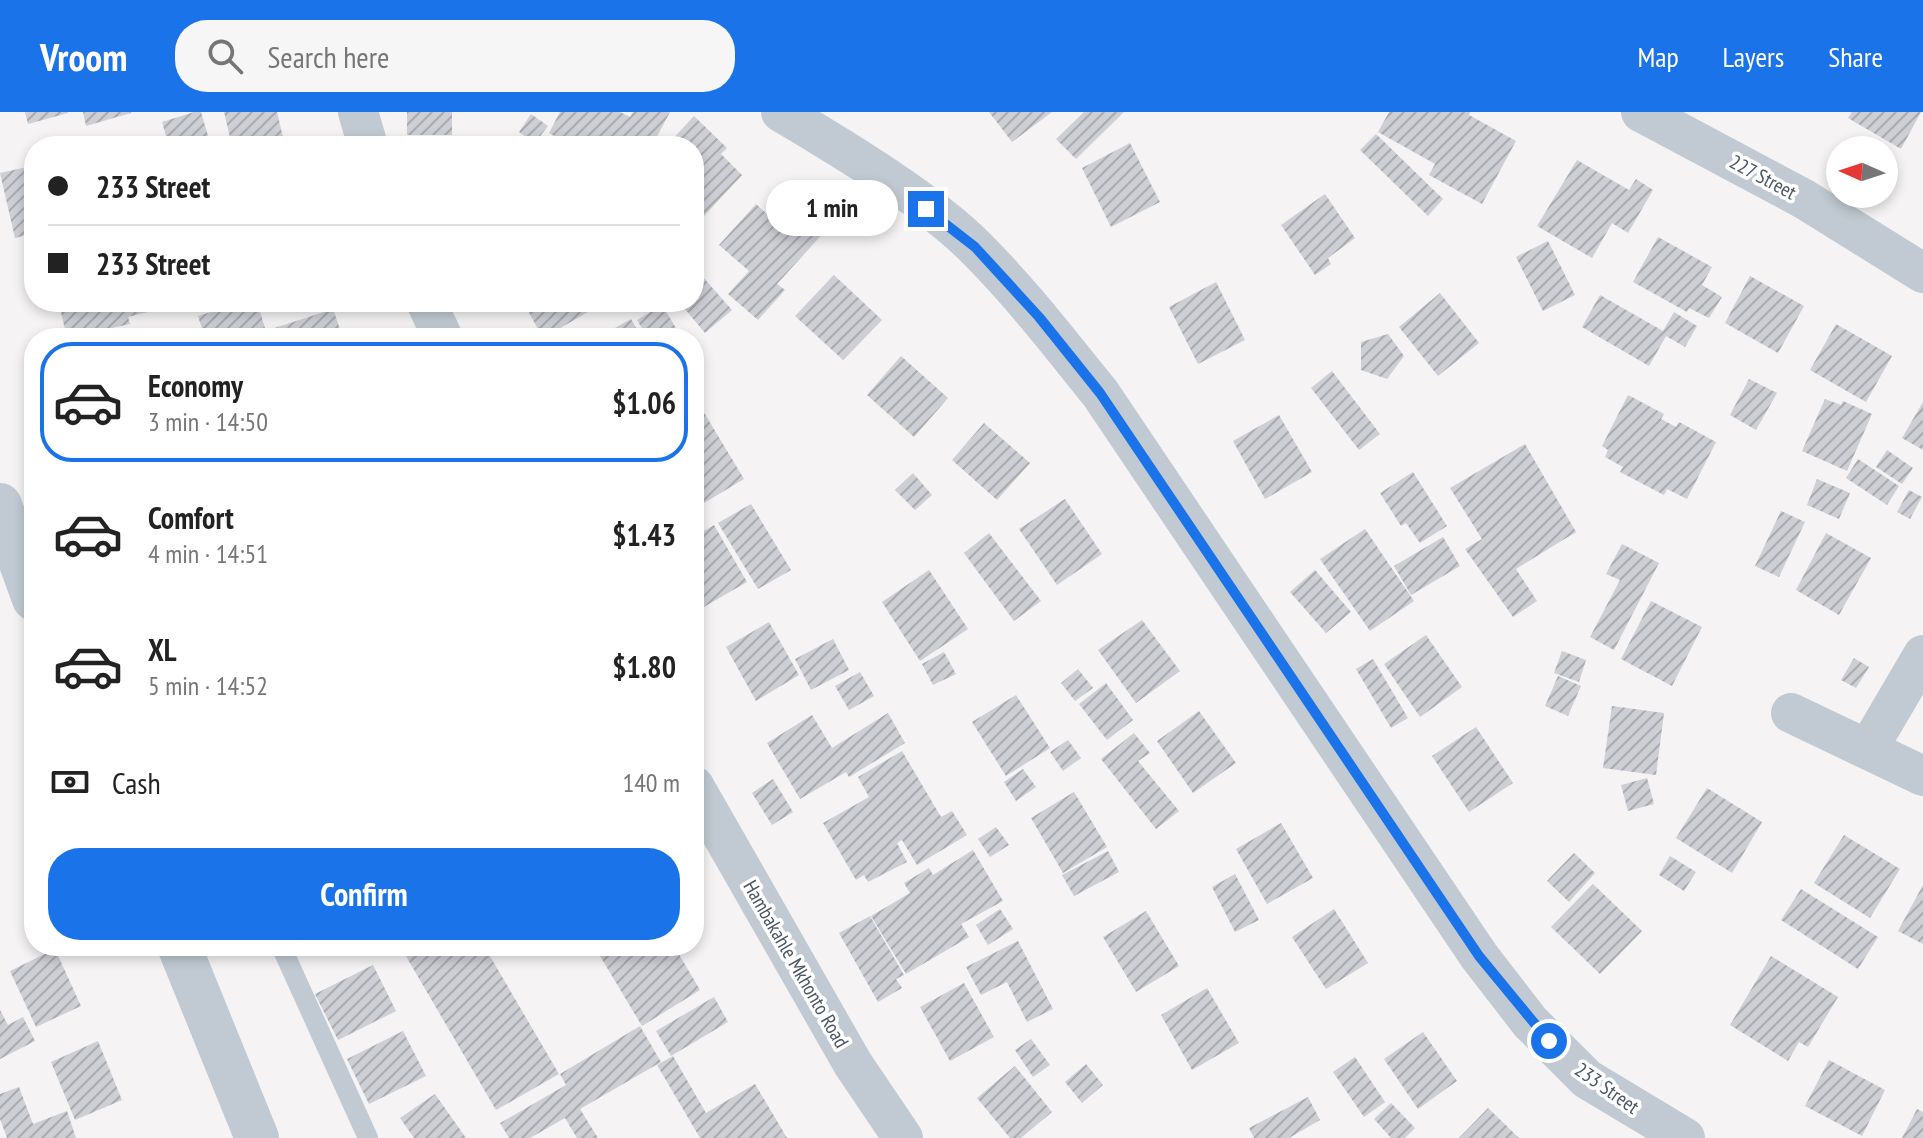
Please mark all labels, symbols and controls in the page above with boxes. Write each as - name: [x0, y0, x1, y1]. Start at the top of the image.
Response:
- search box: [175, 20, 735, 92]
- text: Vroom: [40, 32, 127, 81]
- icon: search: [203, 34, 247, 78]
- text: Search here: [267, 37, 389, 76]
- text: Map: [1637, 38, 1679, 75]
- text: Layers: [1723, 38, 1784, 75]
- text: Share: [1828, 38, 1883, 75]
- north arrow: [1826, 136, 1898, 208]
- map controls: [1826, 136, 1898, 208]
- street label: 227 Street: [1725, 149, 1801, 206]
- text: 233 Street: [96, 167, 210, 206]
- callout: 1 min: [766, 181, 898, 237]
- text: 1 min: [806, 191, 858, 224]
- route end: [908, 191, 944, 227]
- text: 233 Street: [96, 244, 210, 283]
- icon: car: [52, 366, 124, 438]
- text: Economy: [148, 366, 243, 405]
- text: $1.06: [612, 383, 676, 422]
- text: 3 min · 14:50: [148, 405, 268, 438]
- icon: car: [52, 498, 124, 570]
- text: Comfort: [148, 498, 234, 537]
- text: $1.43: [612, 515, 676, 554]
- text: 4 min · 14:51: [148, 537, 268, 570]
- icon: car: [52, 630, 124, 702]
- text: XL: [148, 630, 177, 669]
- text: $1.80: [612, 647, 676, 686]
- text: 5 min · 14:52: [148, 669, 268, 702]
- icon: cash: [48, 760, 92, 804]
- text: Cash: [112, 763, 161, 802]
- text: 140 m: [622, 766, 680, 799]
- button: Confirm: [48, 848, 680, 940]
- street label: Hambakahle Mkhonto Road: [737, 876, 855, 1052]
- route start: [1531, 1023, 1567, 1059]
- street label: 233 Street: [1570, 1057, 1645, 1120]

